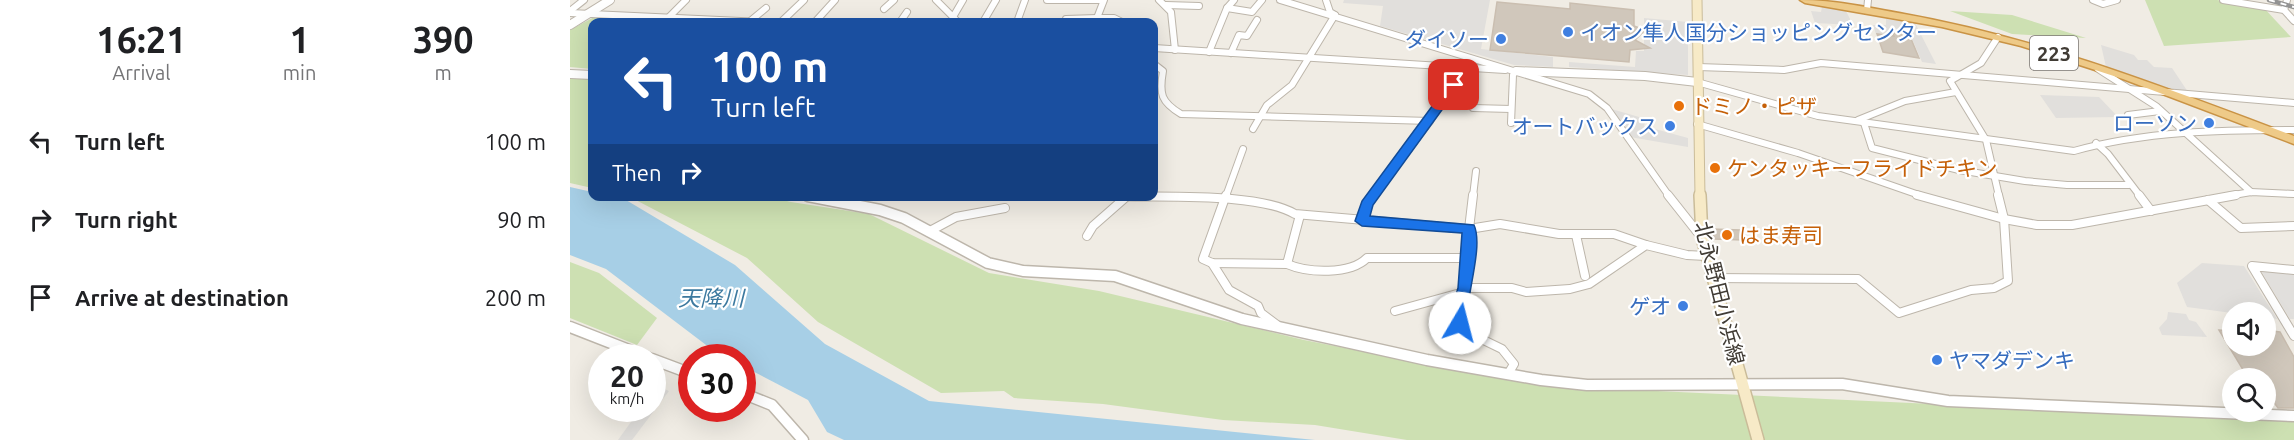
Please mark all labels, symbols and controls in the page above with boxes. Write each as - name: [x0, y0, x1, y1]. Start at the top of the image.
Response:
- text: 16:21: [96, 19, 186, 60]
- text: 1: [289, 19, 310, 60]
- text: 390: [413, 19, 474, 60]
- place label: イオン隼人国分ショッピングセンター: [1580, 20, 1937, 44]
- marker: イオン隼人国分ショッピングセンター: [1561, 25, 1575, 39]
- place label: ダイソー: [1405, 27, 1489, 51]
- marker: ダイソー: [1494, 32, 1508, 46]
- road number: 223: [2030, 36, 2078, 70]
- icon: left: [612, 42, 690, 120]
- text: 100 m: [711, 43, 828, 90]
- pin: [1428, 59, 1479, 110]
- text: Arrival: [112, 61, 171, 84]
- text: min: [283, 61, 316, 84]
- text: m: [435, 61, 452, 84]
- icon: arrive: [1437, 68, 1470, 101]
- text: Turn left: [711, 92, 815, 122]
- place label: ドミノ・ピザ: [1691, 94, 1817, 118]
- marker: ドミノ・ピザ: [1672, 99, 1686, 113]
- place label: ローソン: [2113, 111, 2197, 135]
- place label: オートバックス: [1512, 114, 1658, 138]
- marker: ローソン: [2202, 116, 2216, 130]
- marker: オートバックス: [1663, 119, 1677, 133]
- icon: left: [24, 125, 57, 158]
- text: Turn left: [75, 129, 165, 154]
- text: 100 m: [485, 129, 546, 154]
- icon: right: [674, 156, 707, 189]
- place label: ケンタッキーフライドチキン: [1727, 156, 1997, 180]
- text: Then: [612, 160, 662, 185]
- marker: ケンタッキーフライドチキン: [1708, 161, 1722, 175]
- icon: right: [24, 203, 57, 236]
- text: Turn right: [75, 207, 177, 232]
- text: 90 m: [497, 207, 546, 232]
- street label: 北永野田小浜線: [1691, 219, 1749, 367]
- place label: はま寿司: [1739, 223, 1823, 247]
- marker: はま寿司: [1720, 228, 1734, 242]
- icon: arrive: [24, 281, 57, 314]
- text: Arrive at destination: [75, 285, 289, 310]
- text: 200 m: [485, 285, 546, 310]
- water label: 天降川: [678, 285, 746, 310]
- position arrow: [1428, 291, 1492, 355]
- place label: ゲオ: [1629, 294, 1671, 318]
- marker: ゲオ: [1676, 299, 1690, 313]
- map controls: [2222, 302, 2276, 422]
- button: sound: [2222, 302, 2276, 356]
- speed limit sign: 30: [678, 344, 756, 422]
- place label: ヤマダデンキ: [1949, 348, 2075, 372]
- marker: ヤマダデンキ: [1930, 353, 1944, 367]
- text: 20: [610, 359, 644, 393]
- button: search: [2222, 368, 2276, 422]
- text: km/h: [610, 390, 644, 407]

